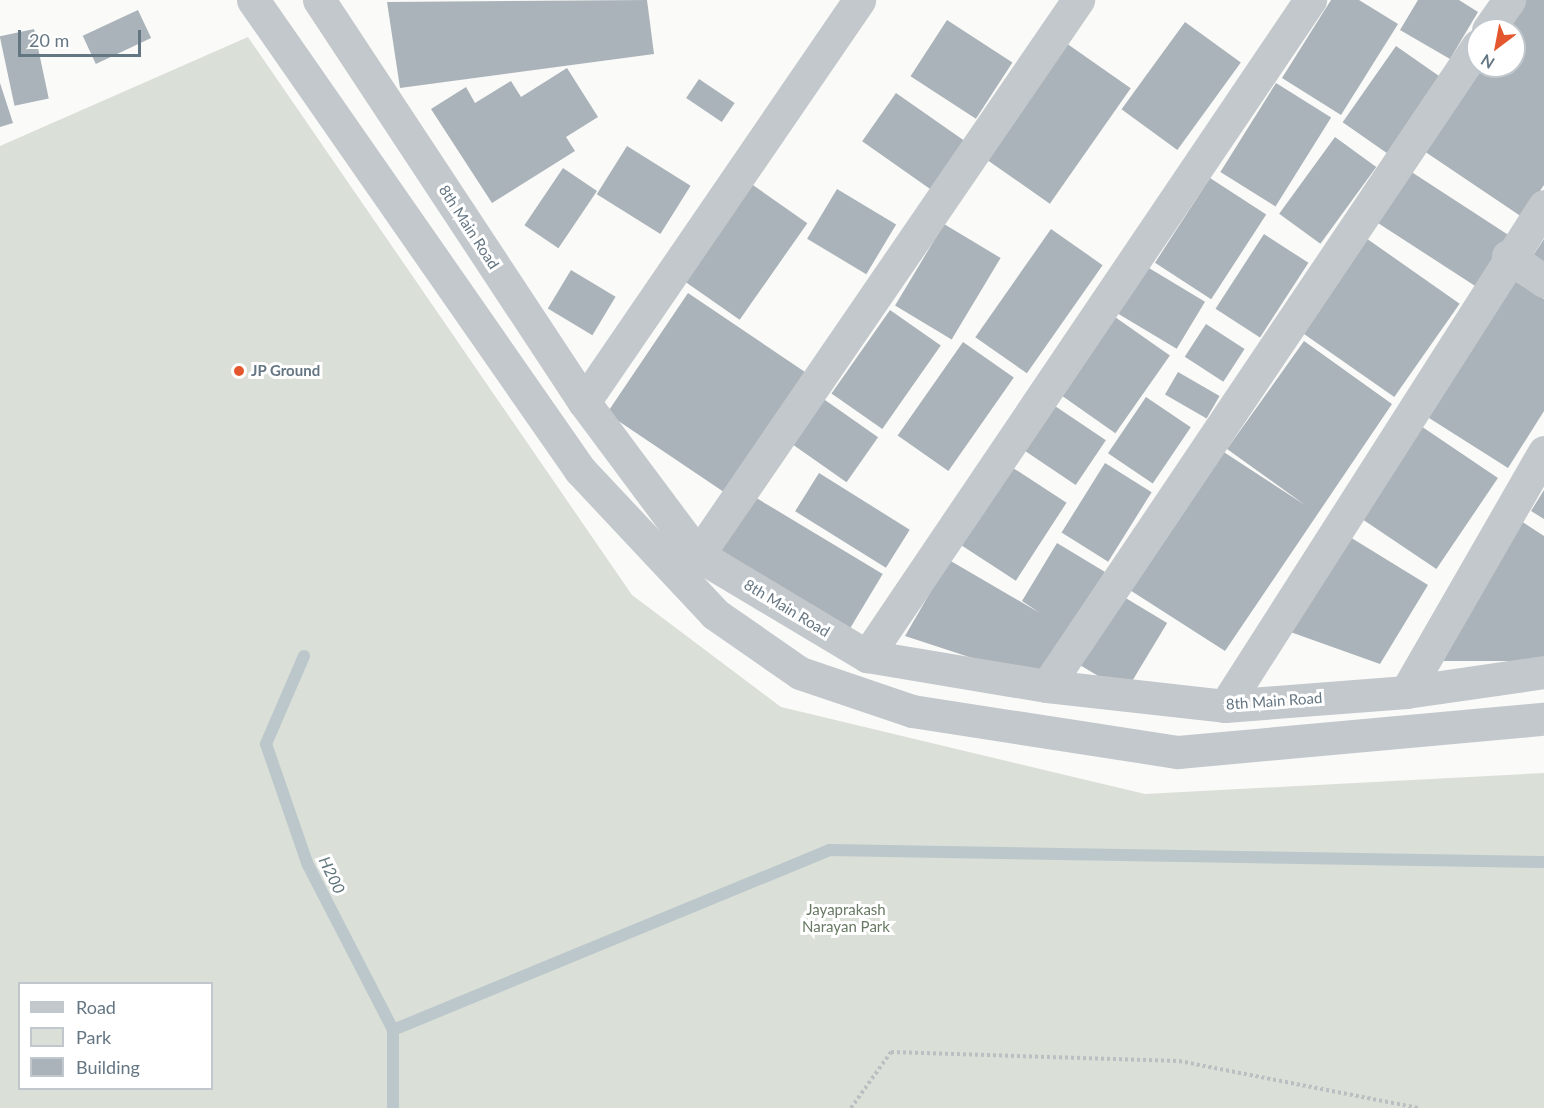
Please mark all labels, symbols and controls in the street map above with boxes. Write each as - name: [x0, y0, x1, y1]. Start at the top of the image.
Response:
- scale bar: [21, 18, 144, 56]
- north arrow: [1466, 18, 1526, 78]
- text: 20 m: [29, 29, 69, 51]
- text: N: [1477, 51, 1498, 73]
- street label: 8th Main Road: [435, 182, 503, 272]
- place label: JP Ground: [251, 362, 321, 380]
- marker: JP Ground: [232, 364, 246, 378]
- street label: 8th Main Road: [741, 575, 833, 641]
- street label: 8th Main Road: [1225, 689, 1323, 713]
- water label: H200: [315, 853, 349, 897]
- park label: Jayaprakash Narayan Park: [802, 900, 890, 935]
- legend: [18, 982, 213, 1090]
- text: Road: [76, 996, 116, 1018]
- text: Park: [76, 1026, 111, 1048]
- text: Building: [76, 1056, 140, 1078]

